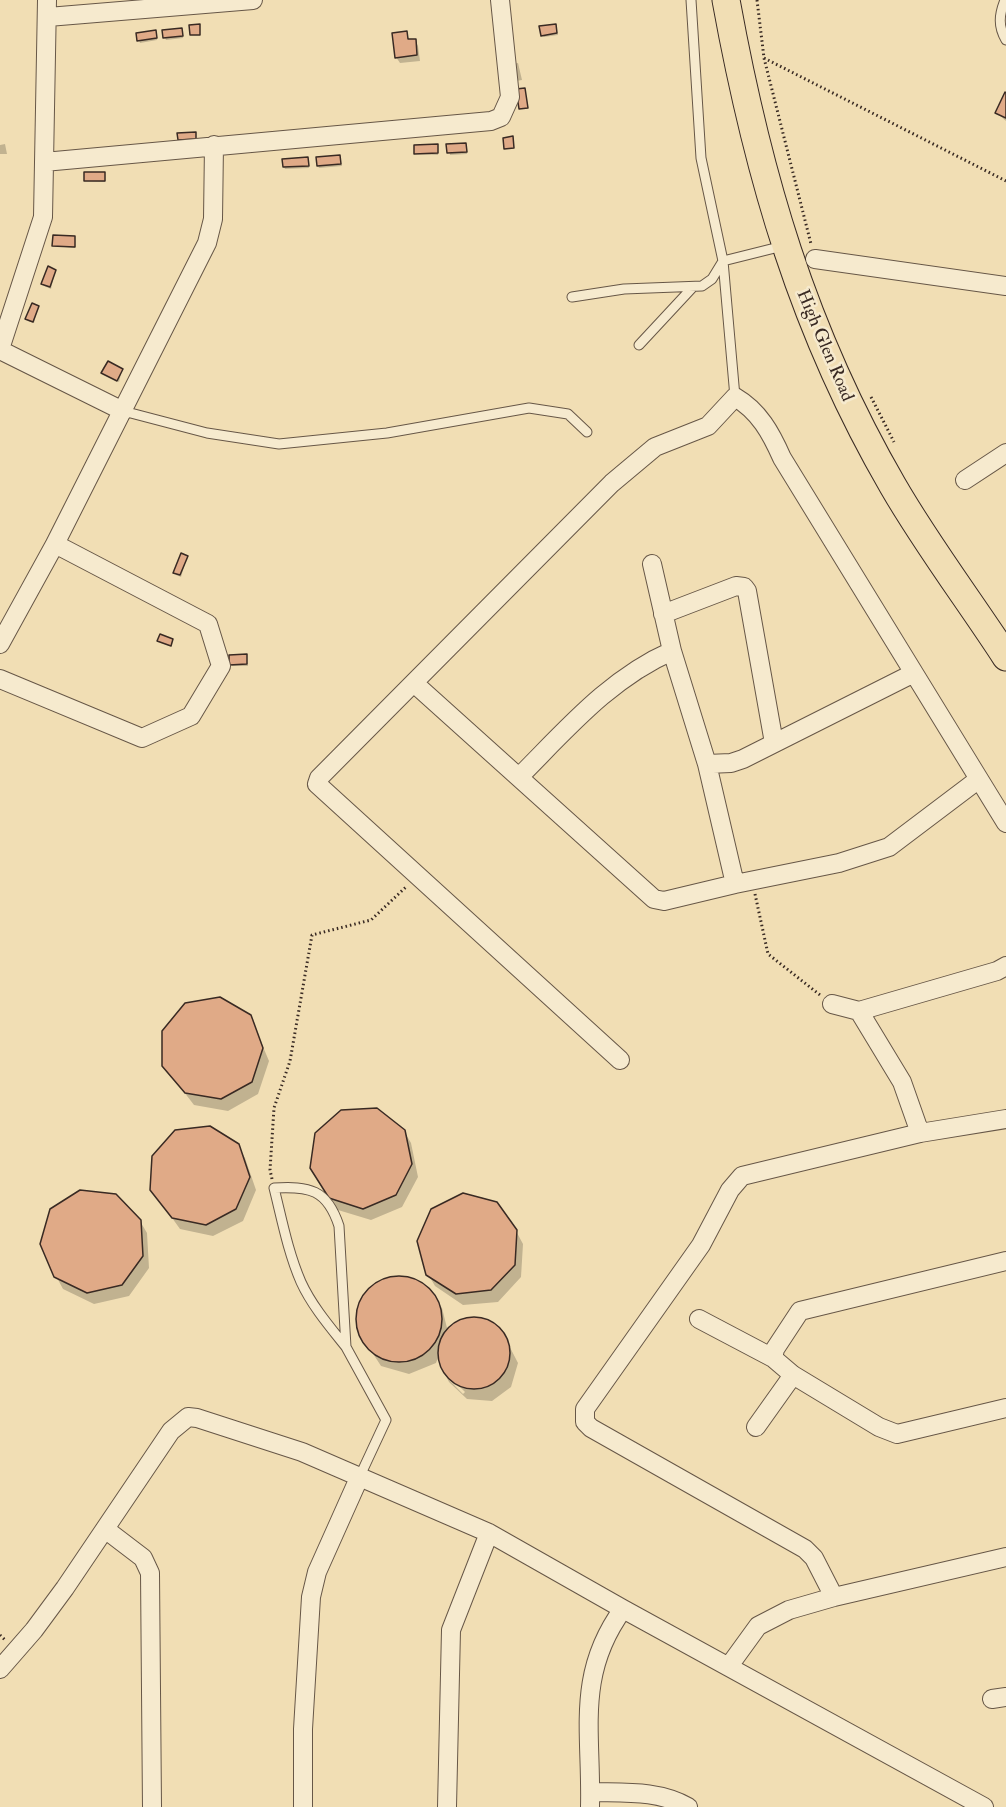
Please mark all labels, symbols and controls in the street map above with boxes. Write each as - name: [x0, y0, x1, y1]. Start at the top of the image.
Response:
- street label: High Glen Road: [791, 287, 857, 405]

